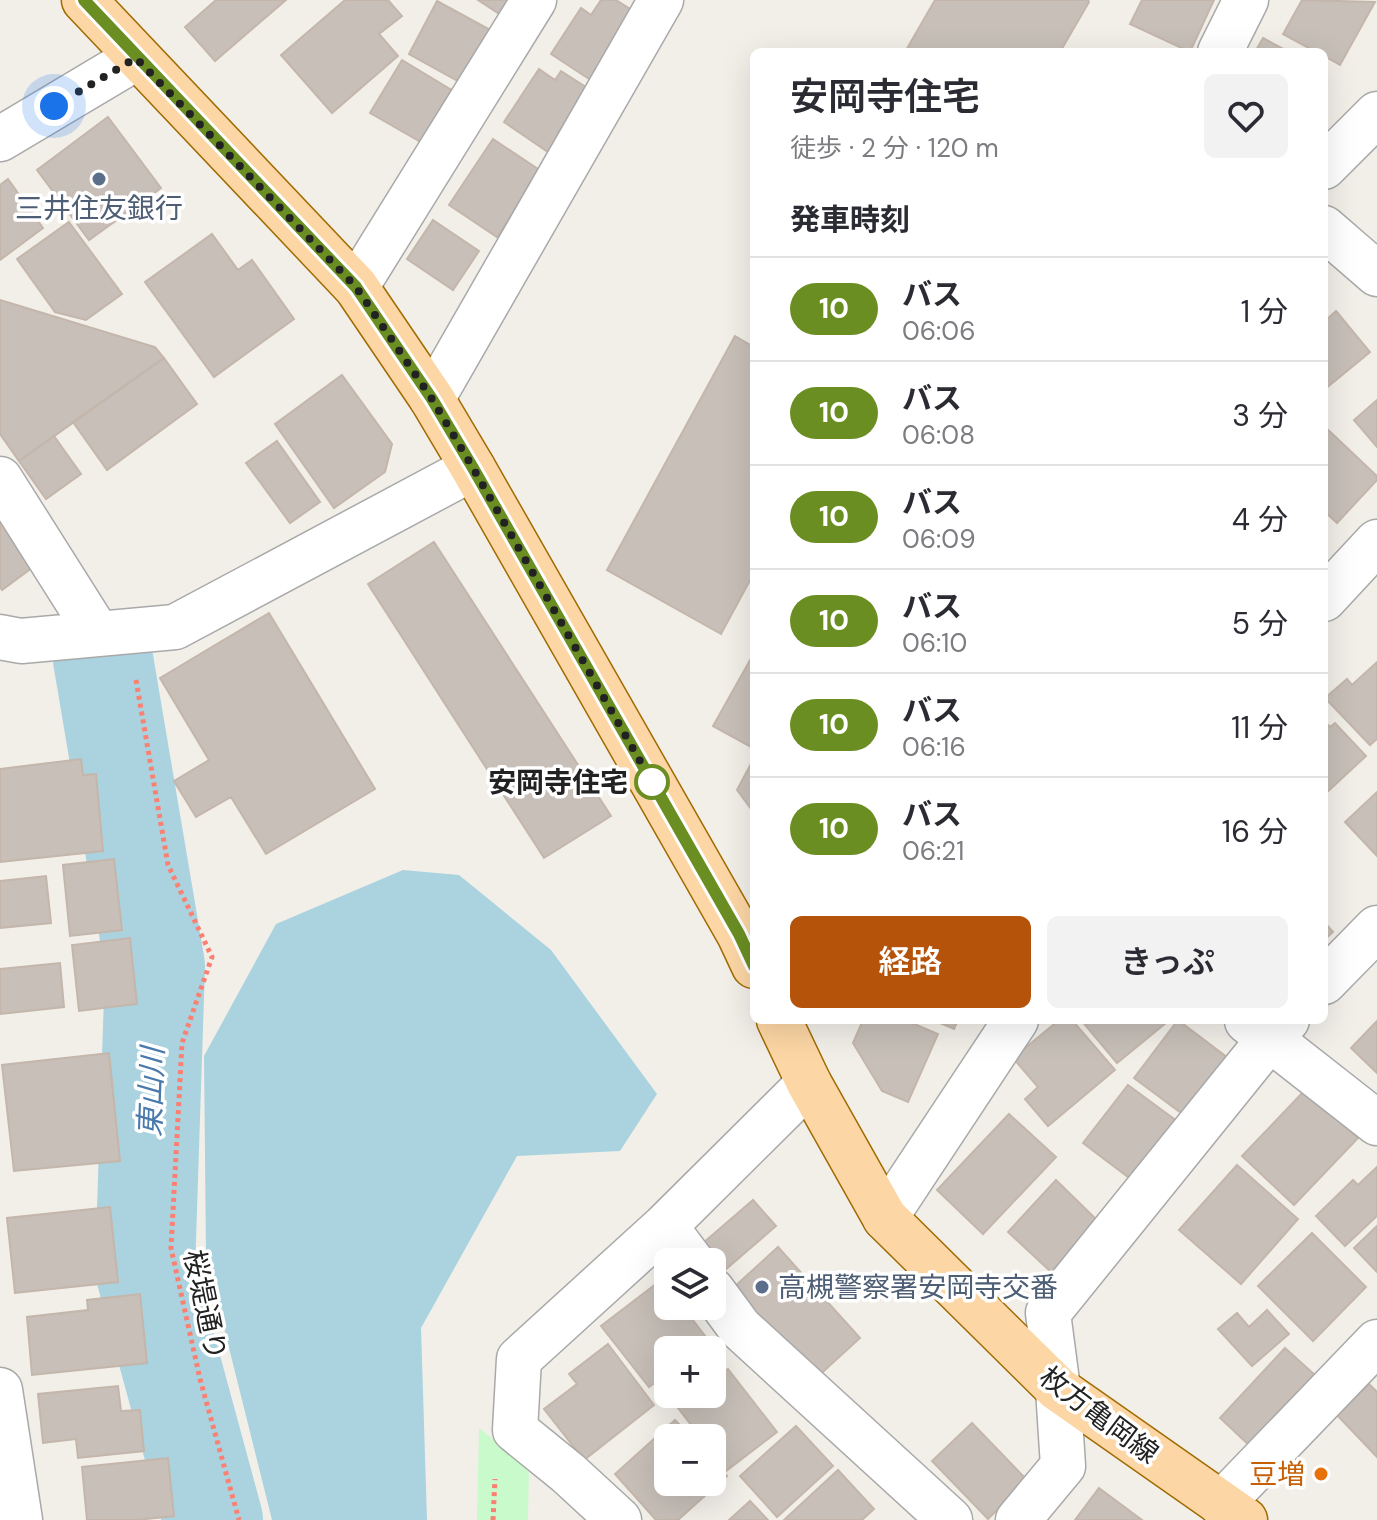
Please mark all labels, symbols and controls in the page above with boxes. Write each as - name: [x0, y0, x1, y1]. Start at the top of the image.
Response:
- text: 安岡寺住宅: [790, 72, 980, 122]
- button: heart: [1204, 74, 1288, 158]
- your location: [34, 86, 74, 126]
- text: 徒歩 · 2 分 · 120 m: [790, 131, 999, 165]
- marker: 三井住友銀行: [90, 170, 108, 188]
- place label: 三井住友銀行: [15, 190, 183, 227]
- text: 発車時刻: [790, 200, 910, 239]
- text: バス: [902, 275, 962, 314]
- text: 10: [819, 290, 849, 327]
- text: 1 分: [1241, 292, 1288, 331]
- text: 06:06: [902, 314, 975, 348]
- text: バス: [902, 379, 962, 418]
- text: 10: [819, 394, 849, 431]
- text: 3 分: [1232, 396, 1288, 435]
- text: 06:08: [902, 418, 975, 452]
- text: バス: [902, 483, 962, 522]
- text: 10: [819, 498, 849, 535]
- text: 4 分: [1232, 500, 1288, 539]
- text: 06:09: [902, 522, 975, 556]
- text: バス: [902, 587, 962, 626]
- text: 10: [819, 602, 849, 639]
- text: 5 分: [1232, 604, 1288, 643]
- text: 06:10: [902, 626, 967, 660]
- text: バス: [902, 691, 962, 730]
- text: 10: [819, 706, 849, 743]
- text: 11 分: [1231, 708, 1288, 747]
- text: 06:16: [902, 730, 966, 764]
- place label: 安岡寺住宅: [488, 764, 628, 801]
- marker: 安岡寺住宅: [635, 765, 669, 799]
- text: バス: [902, 795, 962, 834]
- text: 10: [819, 810, 849, 847]
- text: 16 分: [1222, 812, 1288, 851]
- text: 06:21: [902, 834, 964, 868]
- button: 経路: [790, 916, 1031, 1008]
- button: きっぷ: [1047, 916, 1288, 1008]
- water label: 東山川: [130, 1043, 172, 1138]
- street label: 桜堤通り: [175, 1246, 235, 1364]
- map controls: [654, 1248, 726, 1496]
- button: layers: [654, 1248, 726, 1320]
- place label: 高槻警察署安岡寺交番: [778, 1269, 1058, 1306]
- marker: 高槻警察署安岡寺交番: [753, 1278, 771, 1296]
- button: +: [654, 1336, 726, 1408]
- street label: 枚方亀岡線: [1032, 1358, 1166, 1472]
- button: −: [654, 1424, 726, 1496]
- place label: 豆増: [1249, 1456, 1305, 1493]
- marker: 豆増: [1312, 1465, 1330, 1483]

